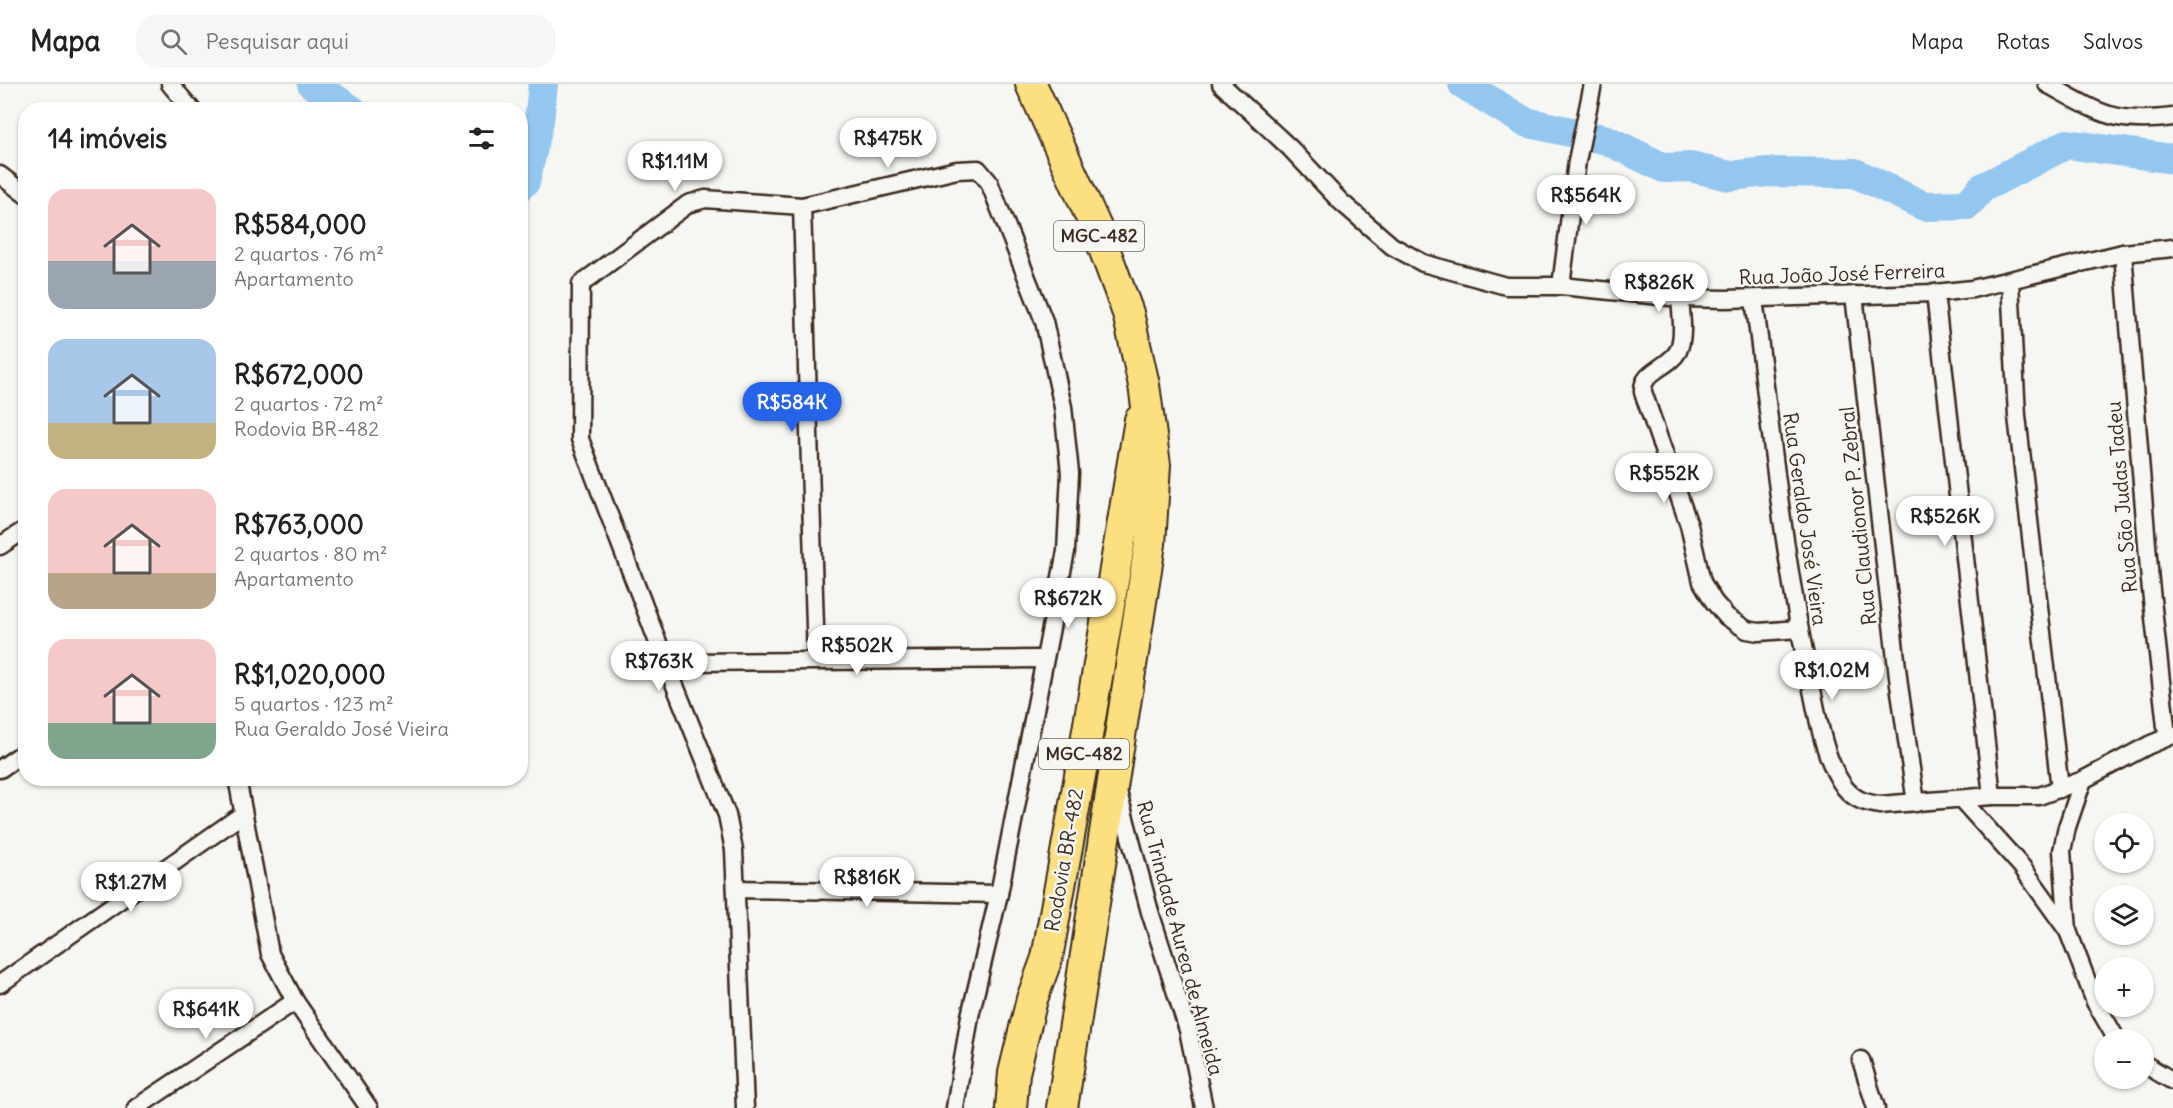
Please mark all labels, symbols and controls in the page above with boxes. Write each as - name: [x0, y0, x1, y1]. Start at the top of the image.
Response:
- search box: [136, 14, 556, 68]
- text: Mapa: [30, 23, 100, 59]
- icon: search: [157, 25, 190, 58]
- text: Pesquisar aqui: [205, 27, 349, 55]
- text: Mapa: [1911, 28, 1964, 55]
- text: Rotas: [1997, 28, 2050, 55]
- text: Salvos: [2083, 28, 2143, 55]
- pin: R$475K: [839, 118, 937, 169]
- text: 14 imóveis: [48, 122, 167, 155]
- icon: filters: [465, 122, 498, 155]
- text: R$475K: [854, 125, 922, 150]
- pin: R$1.11M: [620, 141, 730, 192]
- text: R$1.11M: [642, 148, 708, 173]
- pin: R$564K: [1537, 175, 1635, 226]
- text: R$564K: [1551, 182, 1621, 207]
- text: R$584,000: [234, 208, 367, 241]
- icon: home: [96, 213, 168, 285]
- road number: MGC-482: [1054, 221, 1144, 251]
- text: 2 quartos · 76 m²: [234, 241, 384, 266]
- street label: Rua João José Ferreira: [1738, 257, 1946, 290]
- pin: R$826K: [1610, 262, 1708, 313]
- text: Apartamento: [234, 266, 354, 291]
- text: R$826K: [1624, 269, 1694, 294]
- text: R$672,000: [234, 358, 364, 391]
- icon: home: [96, 363, 168, 435]
- pin: R$584K: [743, 382, 841, 433]
- text: R$584K: [757, 389, 827, 414]
- text: 2 quartos · 72 m²: [234, 391, 384, 416]
- street label: Rua São Judas Tadeu: [2101, 400, 2142, 594]
- street label: Rua Claudionor P. Zebral: [1834, 406, 1881, 627]
- street label: Rua Geraldo José Vieira: [1778, 411, 1833, 627]
- text: Rodovia BR-482: [234, 416, 379, 441]
- pin: R$552K: [1615, 453, 1713, 504]
- text: R$552K: [1629, 460, 1699, 485]
- pin: R$526K: [1896, 496, 1994, 547]
- text: R$526K: [1910, 503, 1980, 528]
- text: R$763,000: [234, 508, 364, 541]
- icon: home: [96, 513, 168, 585]
- text: 2 quartos · 80 m²: [234, 541, 387, 566]
- text: Apartamento: [234, 566, 354, 591]
- pin: R$672K: [1019, 578, 1117, 629]
- text: R$672K: [1034, 585, 1102, 610]
- pin: R$502K: [808, 625, 906, 676]
- text: R$502K: [821, 632, 893, 657]
- pin: R$763K: [610, 641, 708, 692]
- text: R$763K: [625, 648, 693, 673]
- pin: R$1.02M: [1777, 650, 1887, 701]
- text: R$1.02M: [1794, 657, 1870, 682]
- text: R$1,020,000: [234, 658, 386, 691]
- icon: home: [96, 663, 168, 735]
- text: 5 quartos · 123 m²: [234, 691, 394, 716]
- text: Rua Geraldo José Vieira: [234, 716, 449, 741]
- road number: MGC-482: [1039, 739, 1129, 769]
- street label: Rodovia BR-482: [1039, 786, 1088, 934]
- street label: Rua Trindade Aurea de Almeida: [1132, 798, 1229, 1078]
- map controls: [2094, 813, 2154, 1089]
- button: locate: [2094, 813, 2154, 873]
- pin: R$816K: [818, 857, 916, 908]
- pin: R$1.27M: [76, 862, 186, 913]
- text: R$816K: [833, 864, 901, 889]
- text: R$1.27M: [95, 869, 167, 894]
- button: layers: [2094, 885, 2154, 945]
- button: +: [2094, 957, 2154, 1017]
- pin: R$641K: [157, 989, 255, 1040]
- text: R$641K: [173, 996, 240, 1021]
- button: −: [2094, 1029, 2154, 1089]

